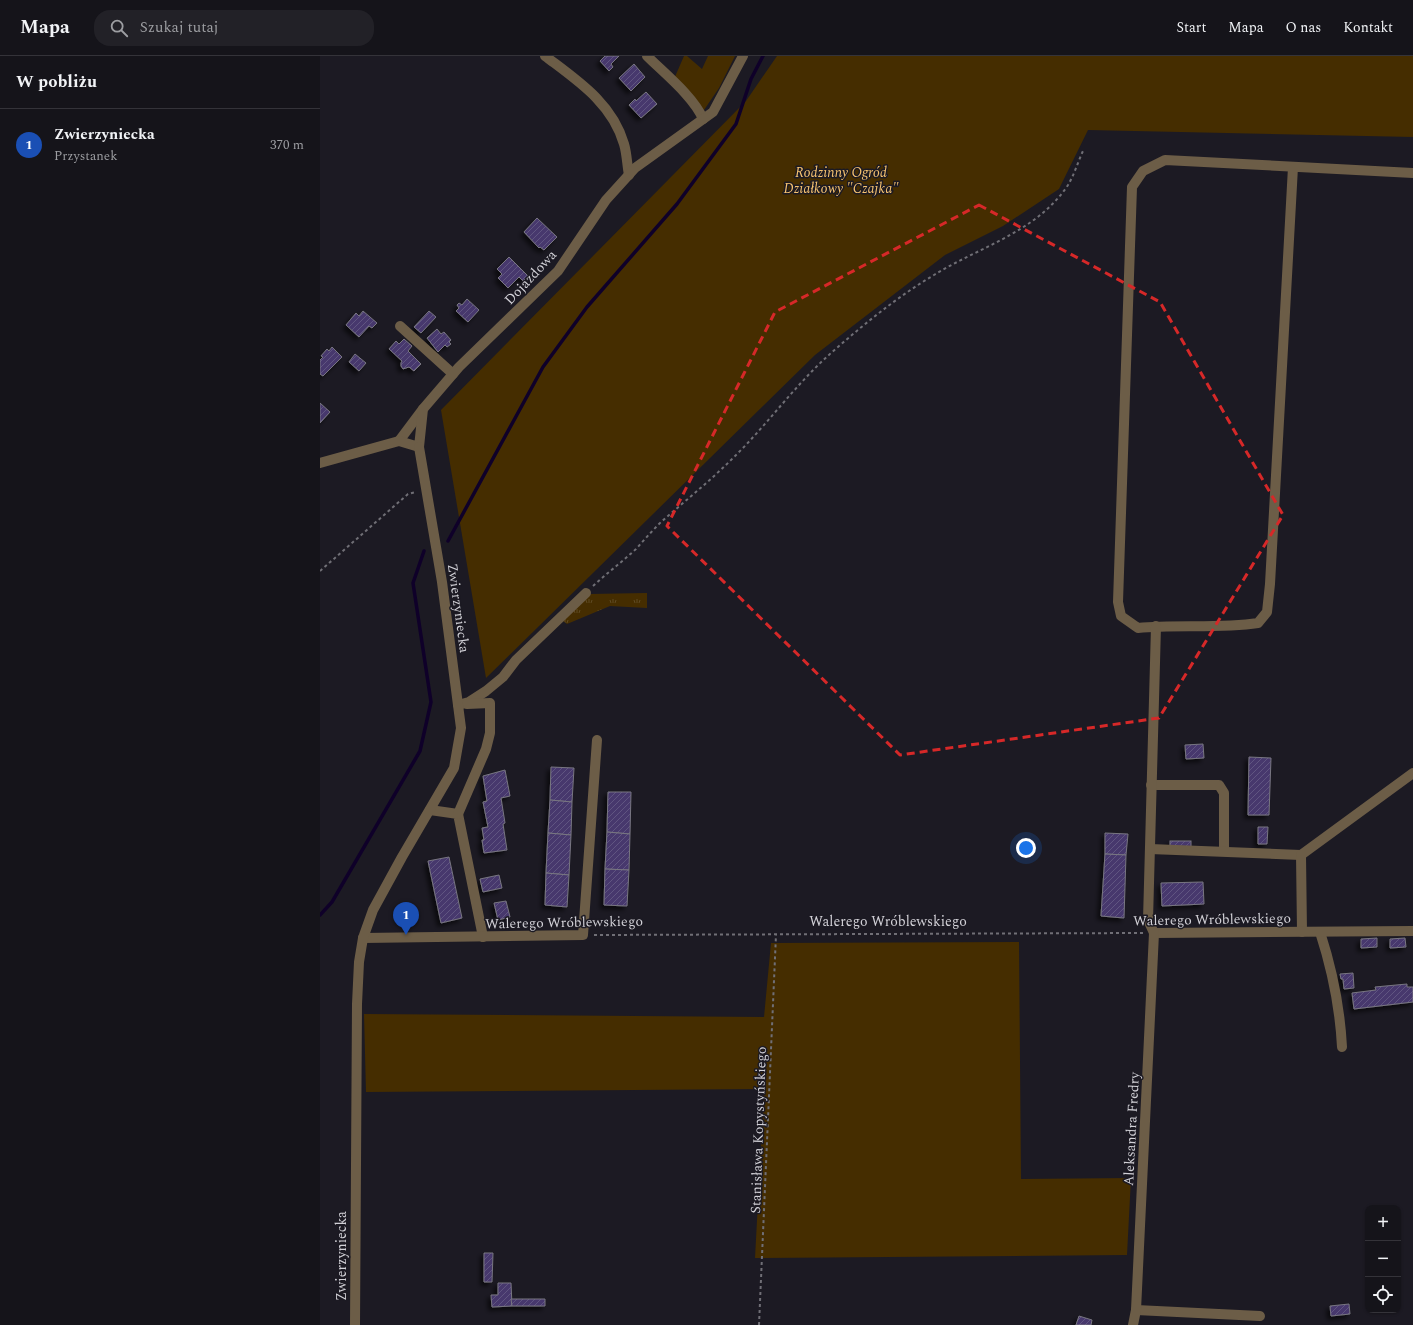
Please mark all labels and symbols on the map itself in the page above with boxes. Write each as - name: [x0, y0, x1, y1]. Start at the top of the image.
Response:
- park label: Rodzinny Ogród Działkowy "Czajka": [783, 162, 899, 199]
- street label: Dojazdowa: [499, 245, 562, 310]
- street label: Zwierzyniecka: [442, 562, 475, 654]
- your location: [1016, 838, 1036, 858]
- pin: 1: [393, 902, 419, 935]
- street label: Walerego Wróblewskiego: [1133, 908, 1291, 931]
- street label: Walerego Wróblewskiego: [485, 911, 643, 934]
- street label: Walerego Wróblewskiego: [809, 911, 967, 932]
- street label: Stanisława Kopystyńskiego: [745, 1046, 772, 1214]
- street label: Aleksandra Fredry: [1118, 1070, 1145, 1187]
- street label: Zwierzyniecka: [331, 1211, 352, 1301]

